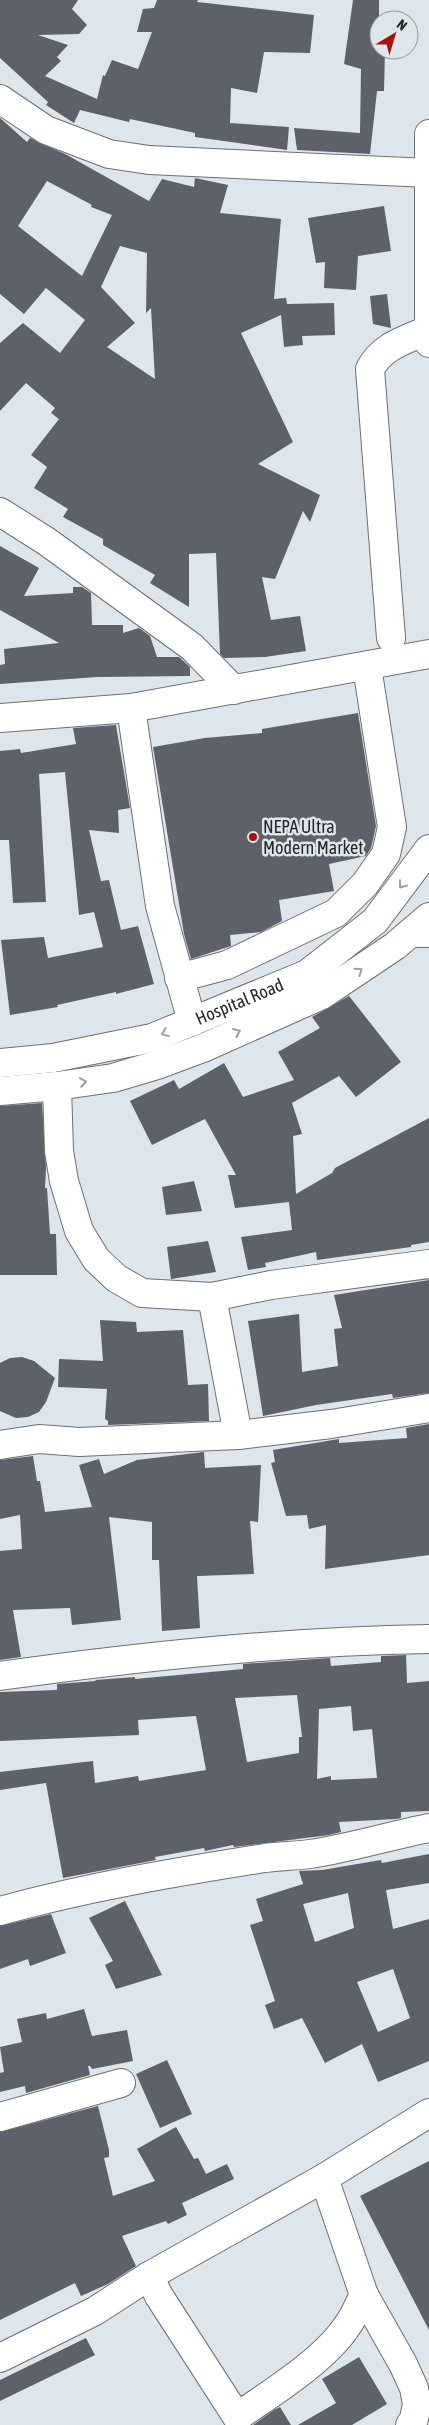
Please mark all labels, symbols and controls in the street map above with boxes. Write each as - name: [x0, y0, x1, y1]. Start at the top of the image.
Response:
- north arrow: [369, 10, 419, 60]
- text: N: [394, 16, 410, 34]
- place label: NEPA Ultra Modern Market: [263, 816, 363, 858]
- marker: NEPA Ultra Modern Market: [247, 831, 259, 843]
- one-way arrow: [399, 879, 408, 889]
- one-way arrow: [354, 967, 363, 977]
- street label: Hospital Road: [192, 974, 286, 1029]
- one-way arrow: [161, 1026, 170, 1037]
- one-way arrow: [232, 1028, 241, 1039]
- one-way arrow: [80, 1077, 88, 1088]

